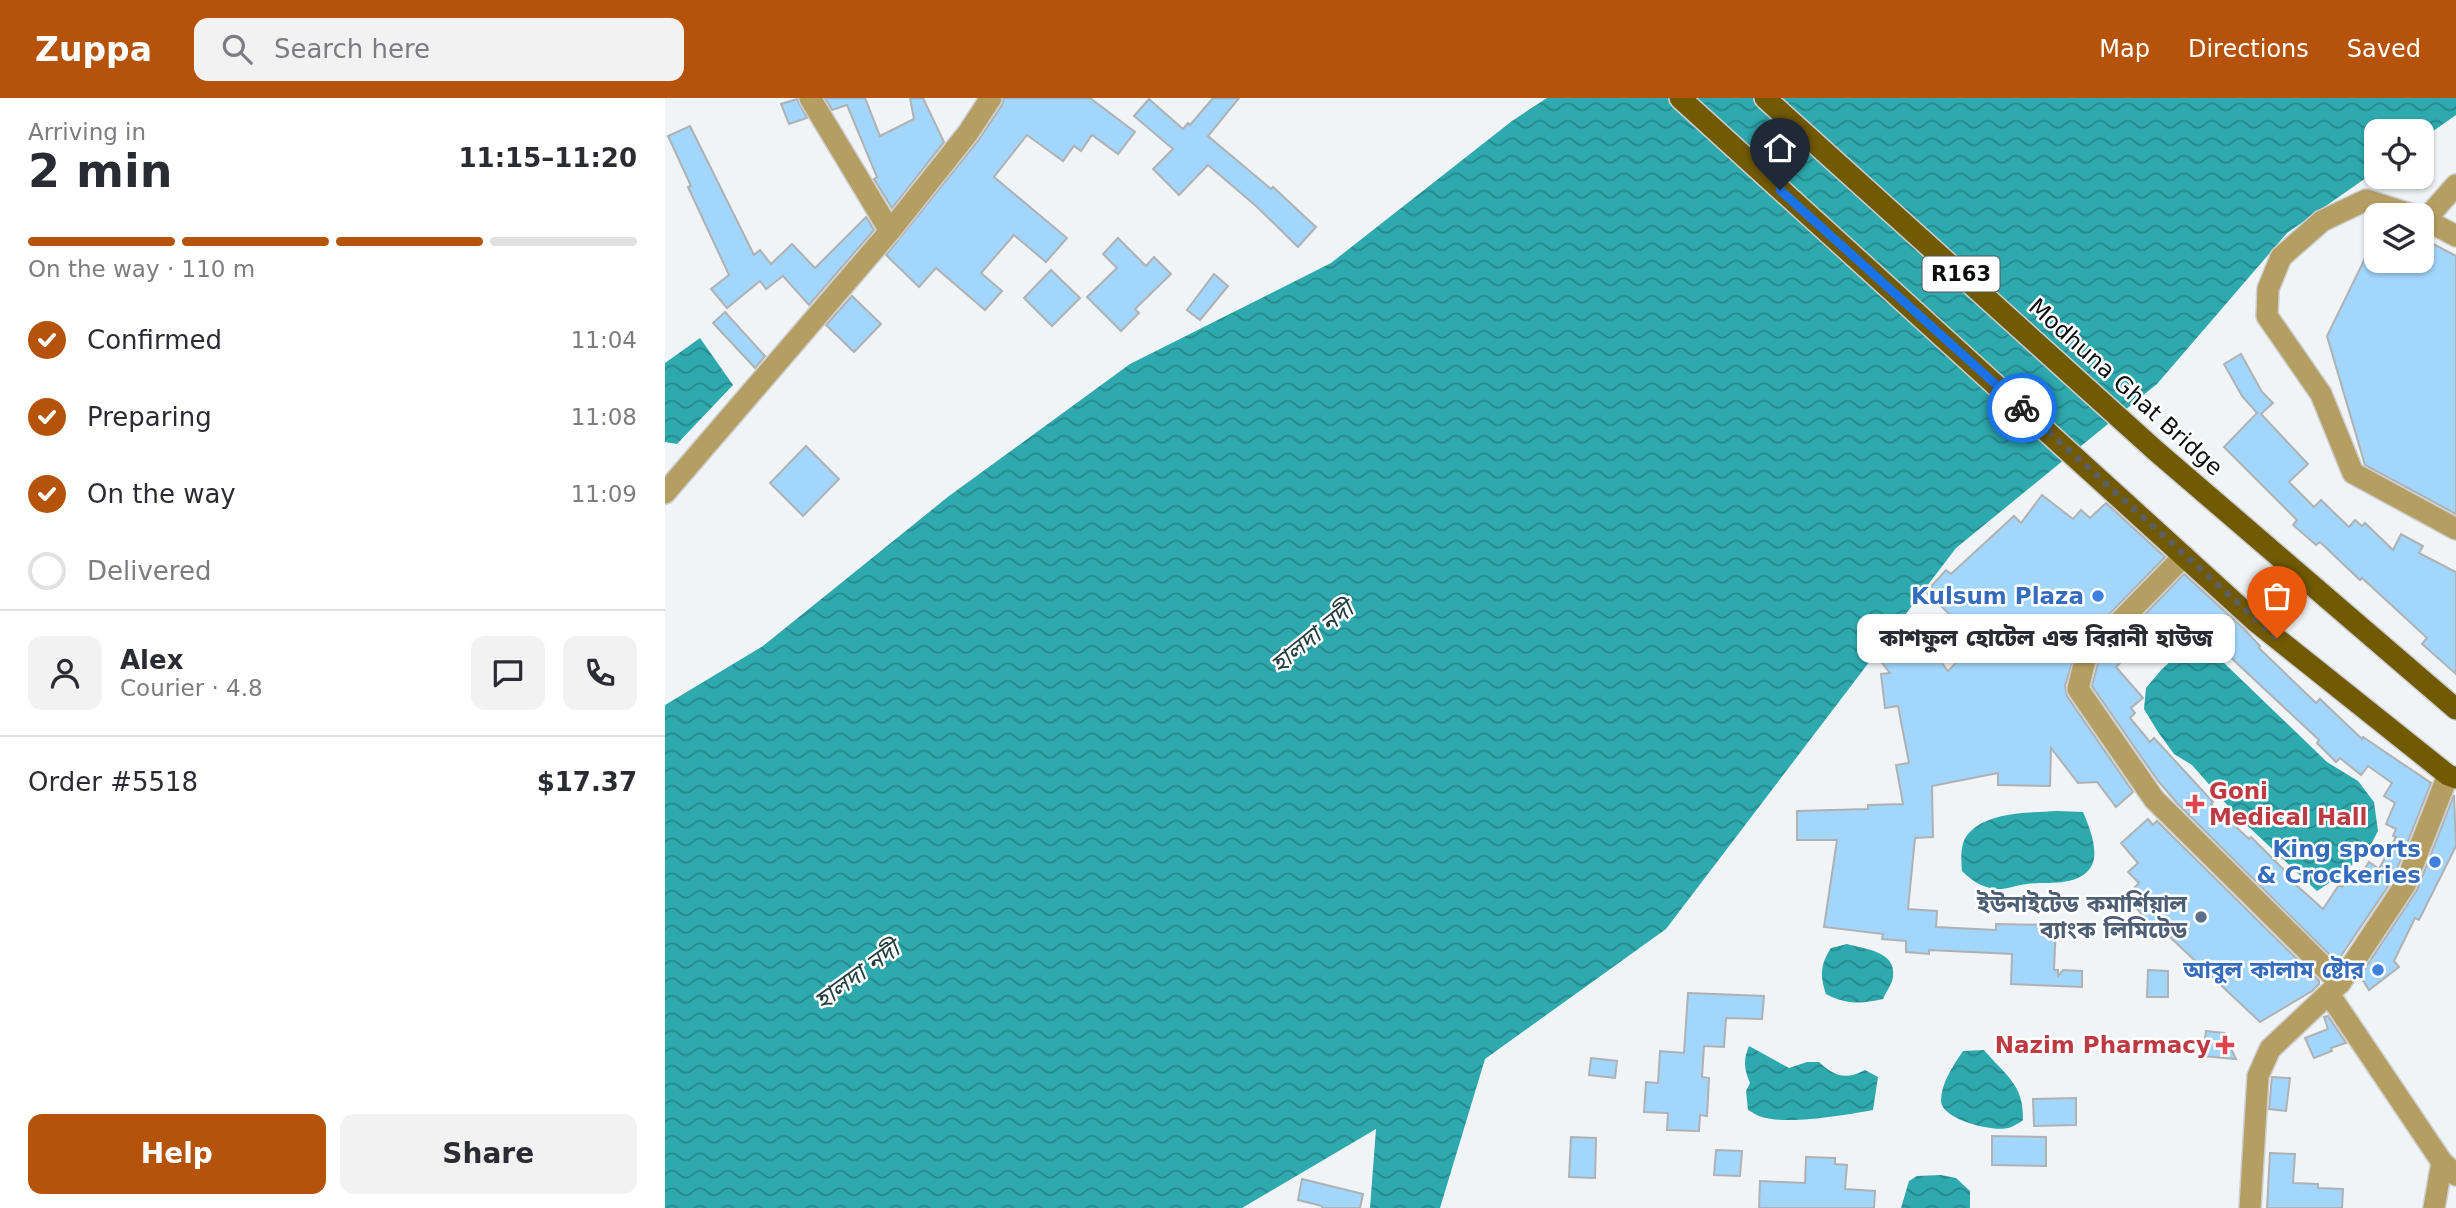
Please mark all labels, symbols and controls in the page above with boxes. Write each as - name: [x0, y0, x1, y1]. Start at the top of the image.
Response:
- search box: [194, 18, 684, 81]
- text: Zuppa: [35, 30, 152, 69]
- icon: search: [218, 30, 256, 68]
- text: Search here: [274, 34, 430, 64]
- text: Map: [2099, 35, 2150, 63]
- text: Directions: [2188, 35, 2309, 63]
- text: Saved: [2347, 35, 2421, 63]
- pin: [1750, 118, 1810, 190]
- text: Arriving in: [28, 119, 146, 145]
- map controls: [2364, 119, 2434, 273]
- button: locate: [2364, 119, 2434, 189]
- icon: home: [1761, 129, 1799, 167]
- text: 11:15–11:20: [458, 143, 637, 173]
- text: 2 min: [28, 144, 172, 198]
- button: layers: [2364, 203, 2434, 273]
- text: On the way · 110 m: [28, 256, 255, 282]
- road number: R163: [1923, 256, 1999, 292]
- street label: Modhuna Ghat Bridge: [2024, 293, 2228, 481]
- icon: check: [28, 321, 66, 359]
- text: Confirmed: [87, 325, 222, 355]
- text: 11:04: [571, 327, 637, 353]
- courier: [1987, 373, 2057, 443]
- icon: bike: [2003, 389, 2041, 427]
- icon: check: [28, 398, 66, 436]
- text: Preparing: [87, 402, 212, 432]
- text: 11:08: [571, 404, 637, 430]
- icon: check: [28, 475, 66, 513]
- text: On the way: [87, 479, 236, 509]
- text: 11:09: [571, 481, 637, 507]
- text: Delivered: [87, 556, 211, 586]
- pin: [2247, 566, 2307, 638]
- icon: bag: [2258, 577, 2296, 615]
- place label: Kulsum Plaza: [1911, 583, 2084, 609]
- marker: Kulsum Plaza: [2090, 588, 2106, 604]
- water label: হালদা নদী: [1265, 592, 1363, 679]
- callout: কাশফুল হোটেল এন্ড বিরানী হাউজ: [1857, 614, 2235, 662]
- text: কাশফুল হোটেল এন্ড বিরানী হাউজ: [1879, 625, 2213, 651]
- button: person: [28, 636, 102, 710]
- button: chat: [471, 636, 545, 710]
- button: phone: [563, 636, 637, 710]
- text: Alex: [120, 645, 183, 675]
- text: Courier · 4.8: [120, 675, 263, 701]
- text: Order #5518: [28, 767, 198, 797]
- text: $17.37: [537, 767, 637, 797]
- place label: Goni Medical Hall: [2209, 778, 2367, 830]
- marker: Goni Medical Hall: [2187, 796, 2203, 812]
- place label: King sports & Crockeries: [2256, 836, 2421, 888]
- marker: King sports & Crockeries: [2427, 854, 2443, 870]
- place label: ইউনাইটেড কমার্শিয়াল ব্যাংক লিমিটেড: [1976, 890, 2188, 943]
- marker: ইউনাইটেড কমার্শিয়াল ব্যাংক লিমিটেড: [2193, 909, 2209, 925]
- water label: হালদা নদী: [809, 932, 909, 1015]
- place label: আবুল কালাম ষ্টোর: [2182, 956, 2365, 984]
- marker: আবুল কালাম ষ্টোর: [2370, 962, 2386, 978]
- place label: Nazim Pharmacy: [1995, 1032, 2211, 1058]
- marker: Nazim Pharmacy: [2217, 1037, 2233, 1053]
- button: Help: [28, 1114, 326, 1194]
- button: Share: [340, 1114, 637, 1194]

